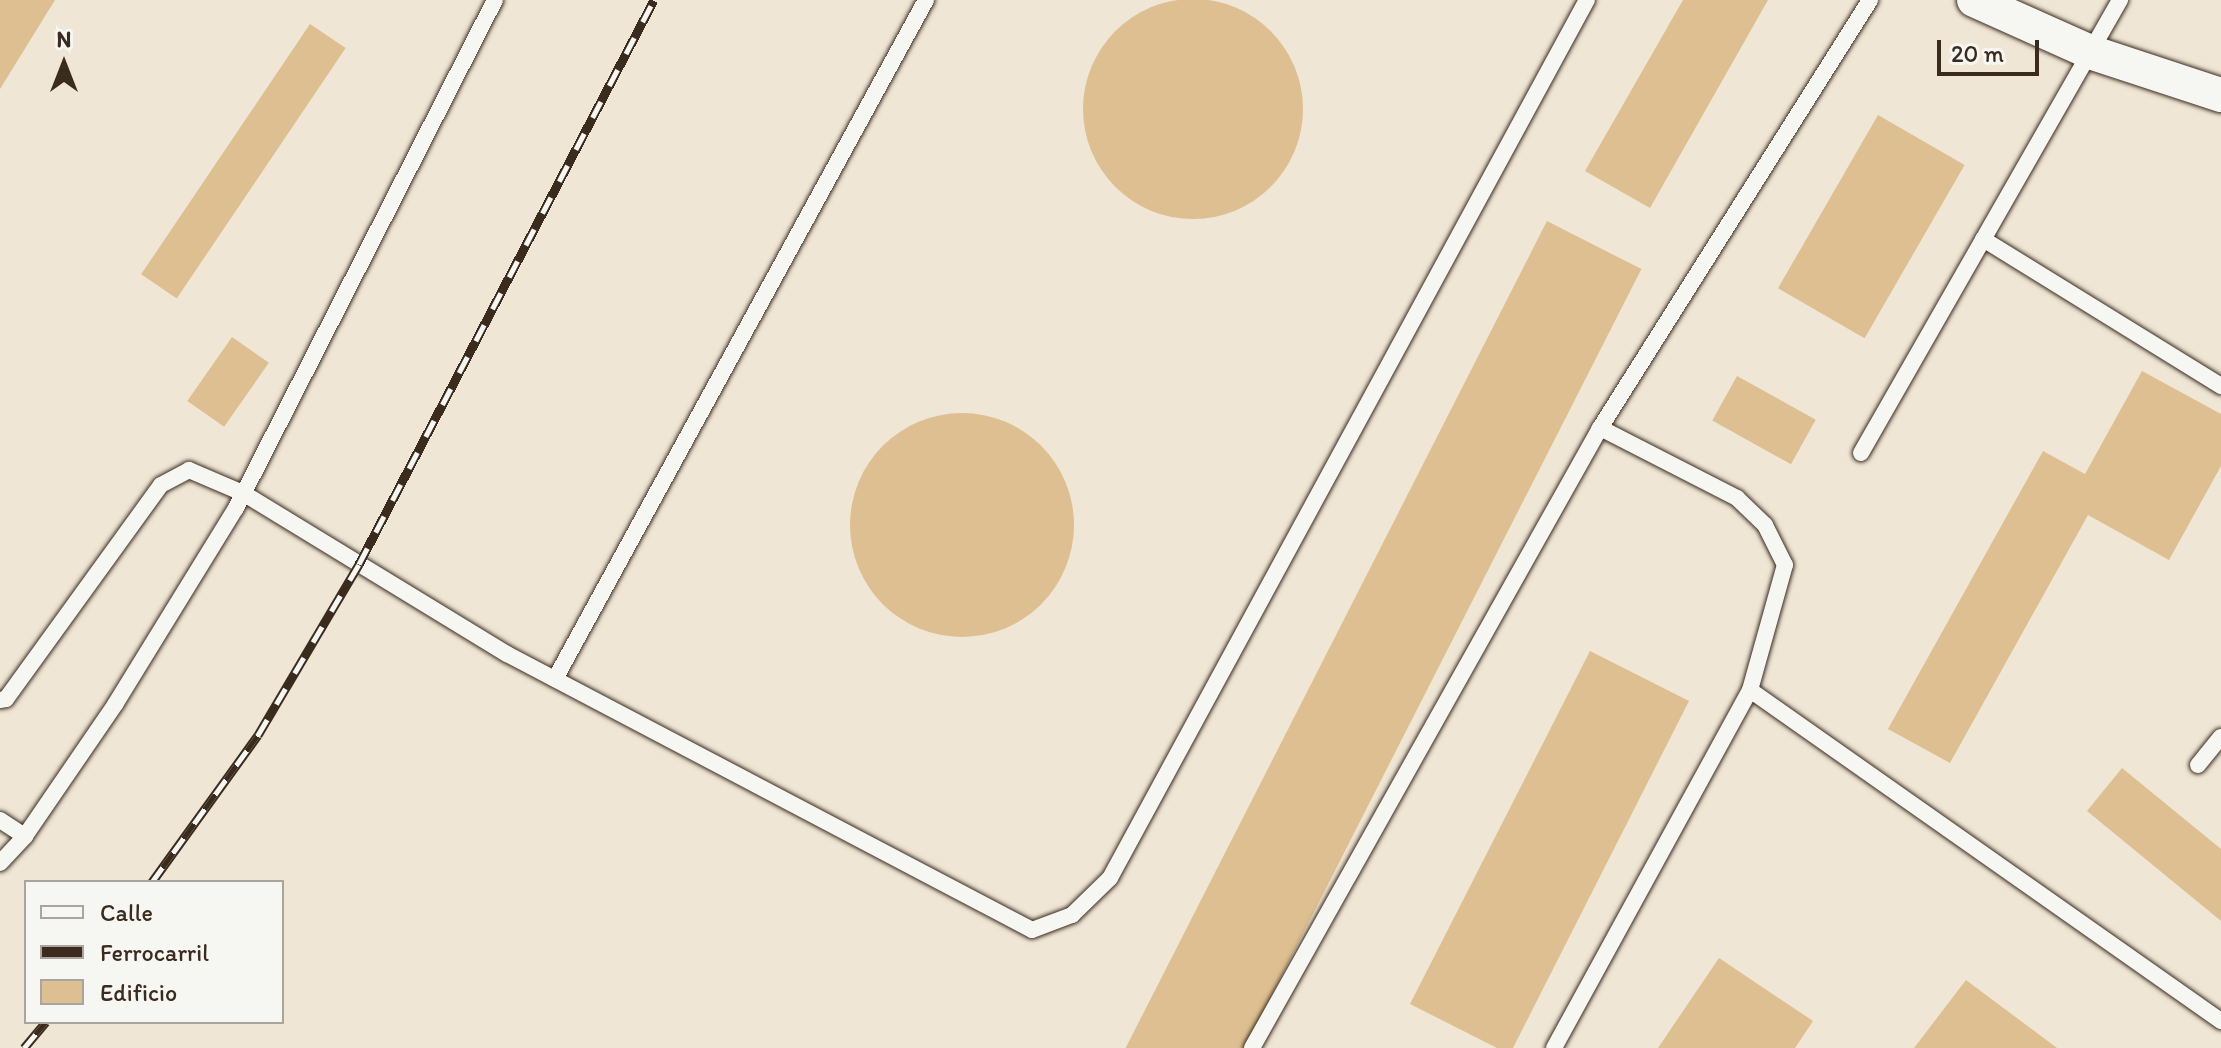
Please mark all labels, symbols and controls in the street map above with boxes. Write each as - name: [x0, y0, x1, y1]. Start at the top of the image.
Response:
- north arrow: [24, 24, 104, 104]
- scale bar: [1941, 24, 2043, 74]
- text: N: [57, 26, 71, 53]
- text: 20 m: [1951, 39, 2004, 68]
- legend: [24, 880, 284, 1024]
- text: Calle: [100, 898, 153, 927]
- text: Ferrocarril: [100, 938, 209, 967]
- text: Edificio: [100, 978, 177, 1007]

